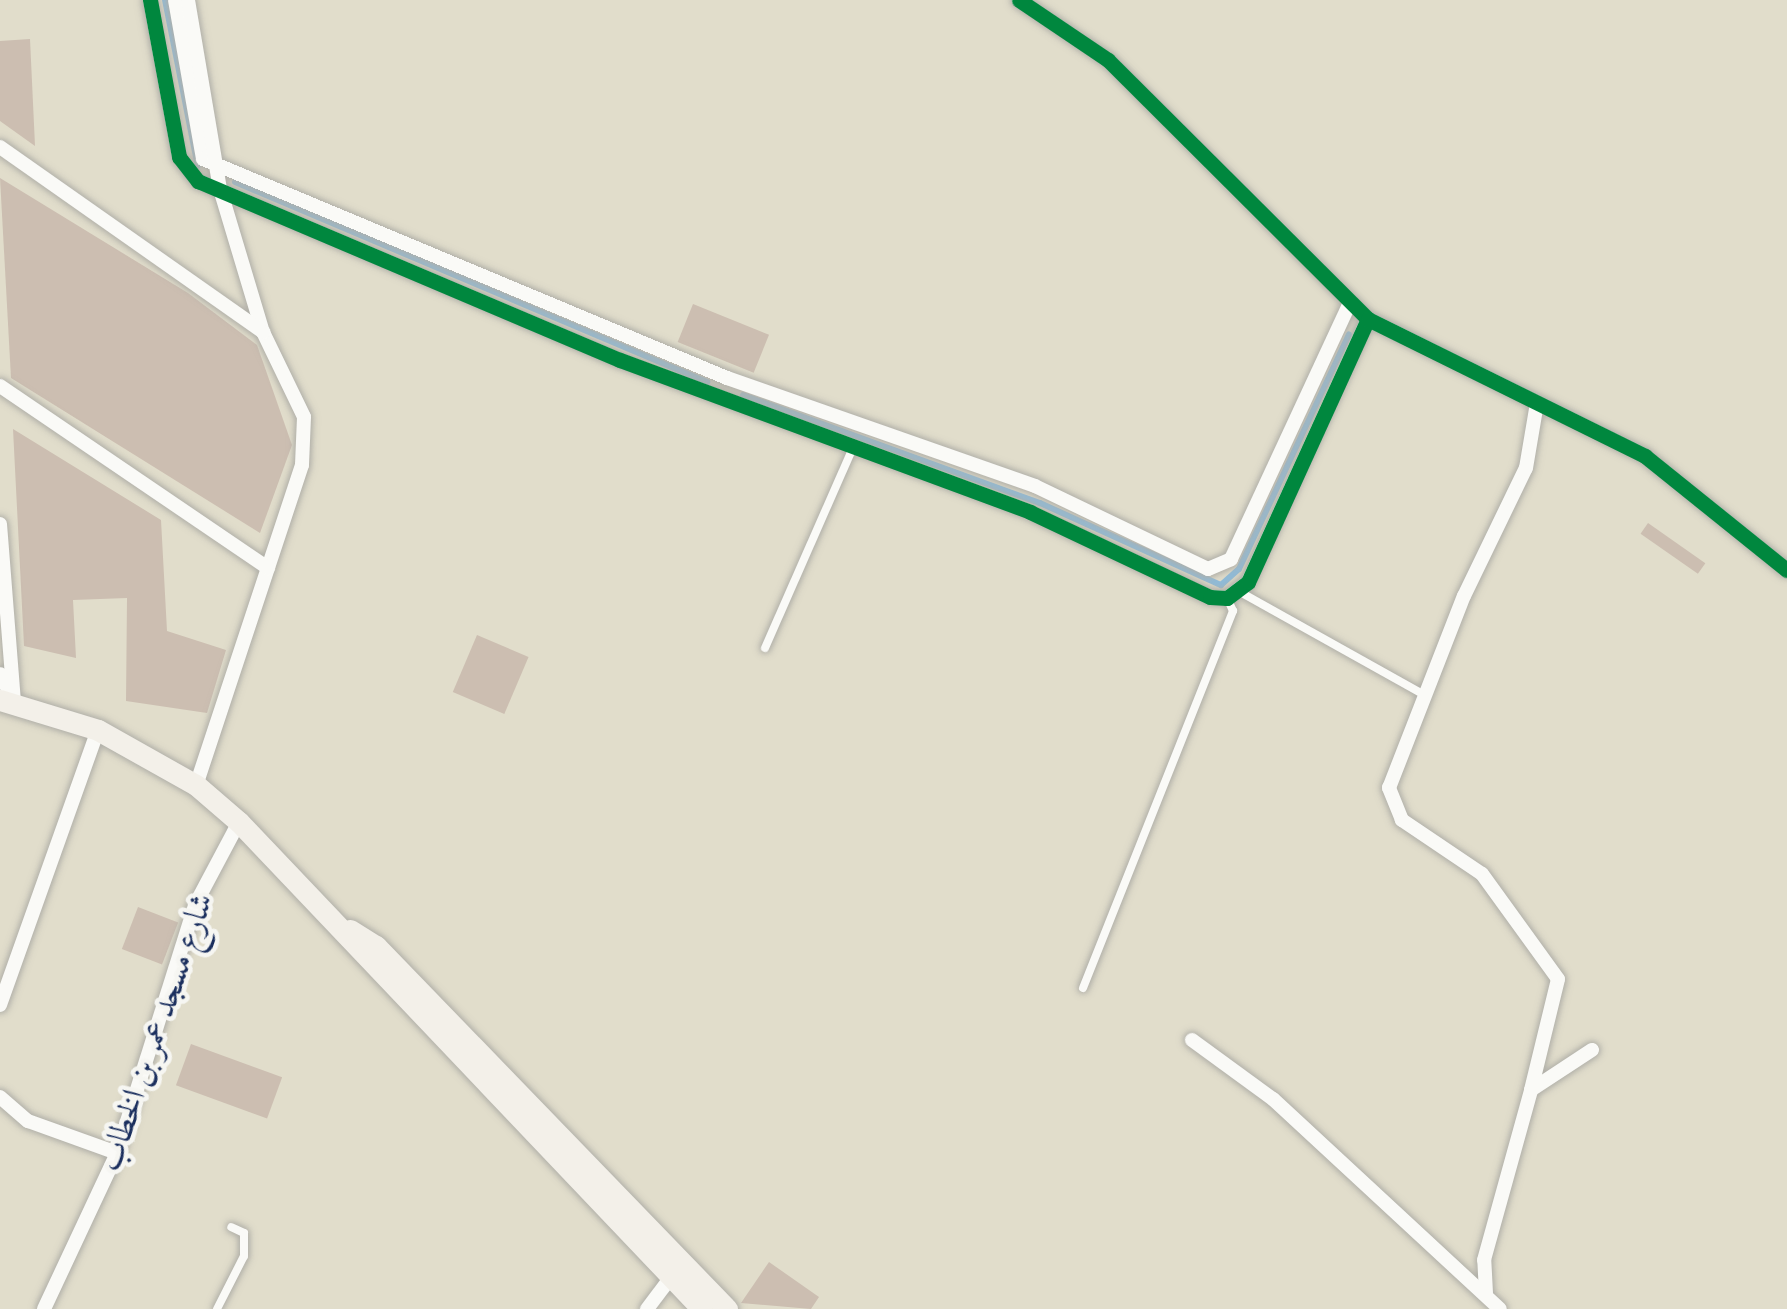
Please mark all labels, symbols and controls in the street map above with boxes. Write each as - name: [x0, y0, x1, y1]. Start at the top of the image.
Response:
- street label: شارع مسجد عمر بن الخطاب: [89, 888, 221, 1176]

